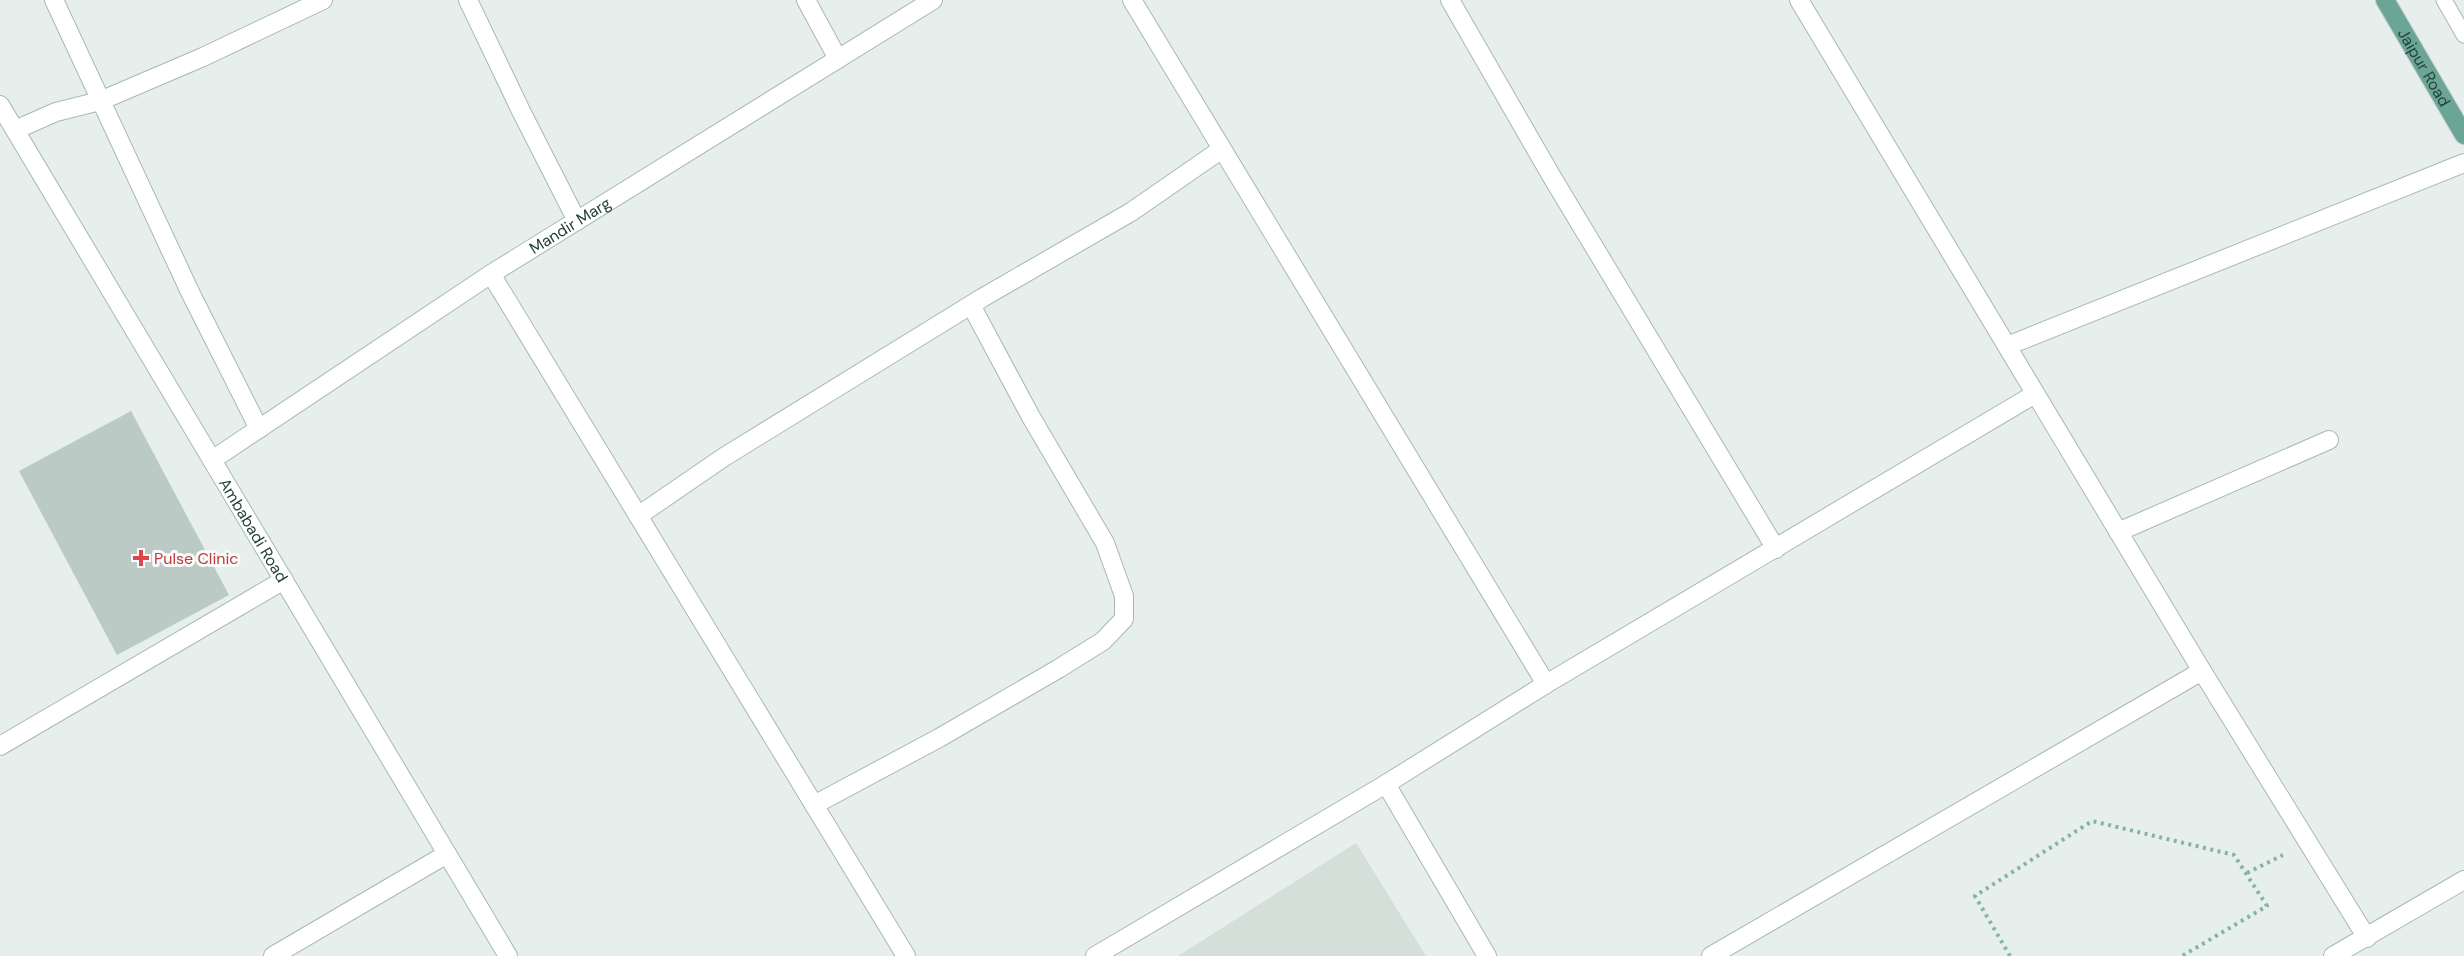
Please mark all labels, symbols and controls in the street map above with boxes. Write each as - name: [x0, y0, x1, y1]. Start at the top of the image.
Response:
- street label: Jaipur Road: [2393, 24, 2455, 110]
- street label: Mandir Marg: [525, 192, 615, 258]
- street label: Ambabadi Road: [215, 474, 293, 586]
- place label: Pulse Clinic: [154, 548, 238, 569]
- marker: Pulse Clinic: [132, 549, 150, 567]

